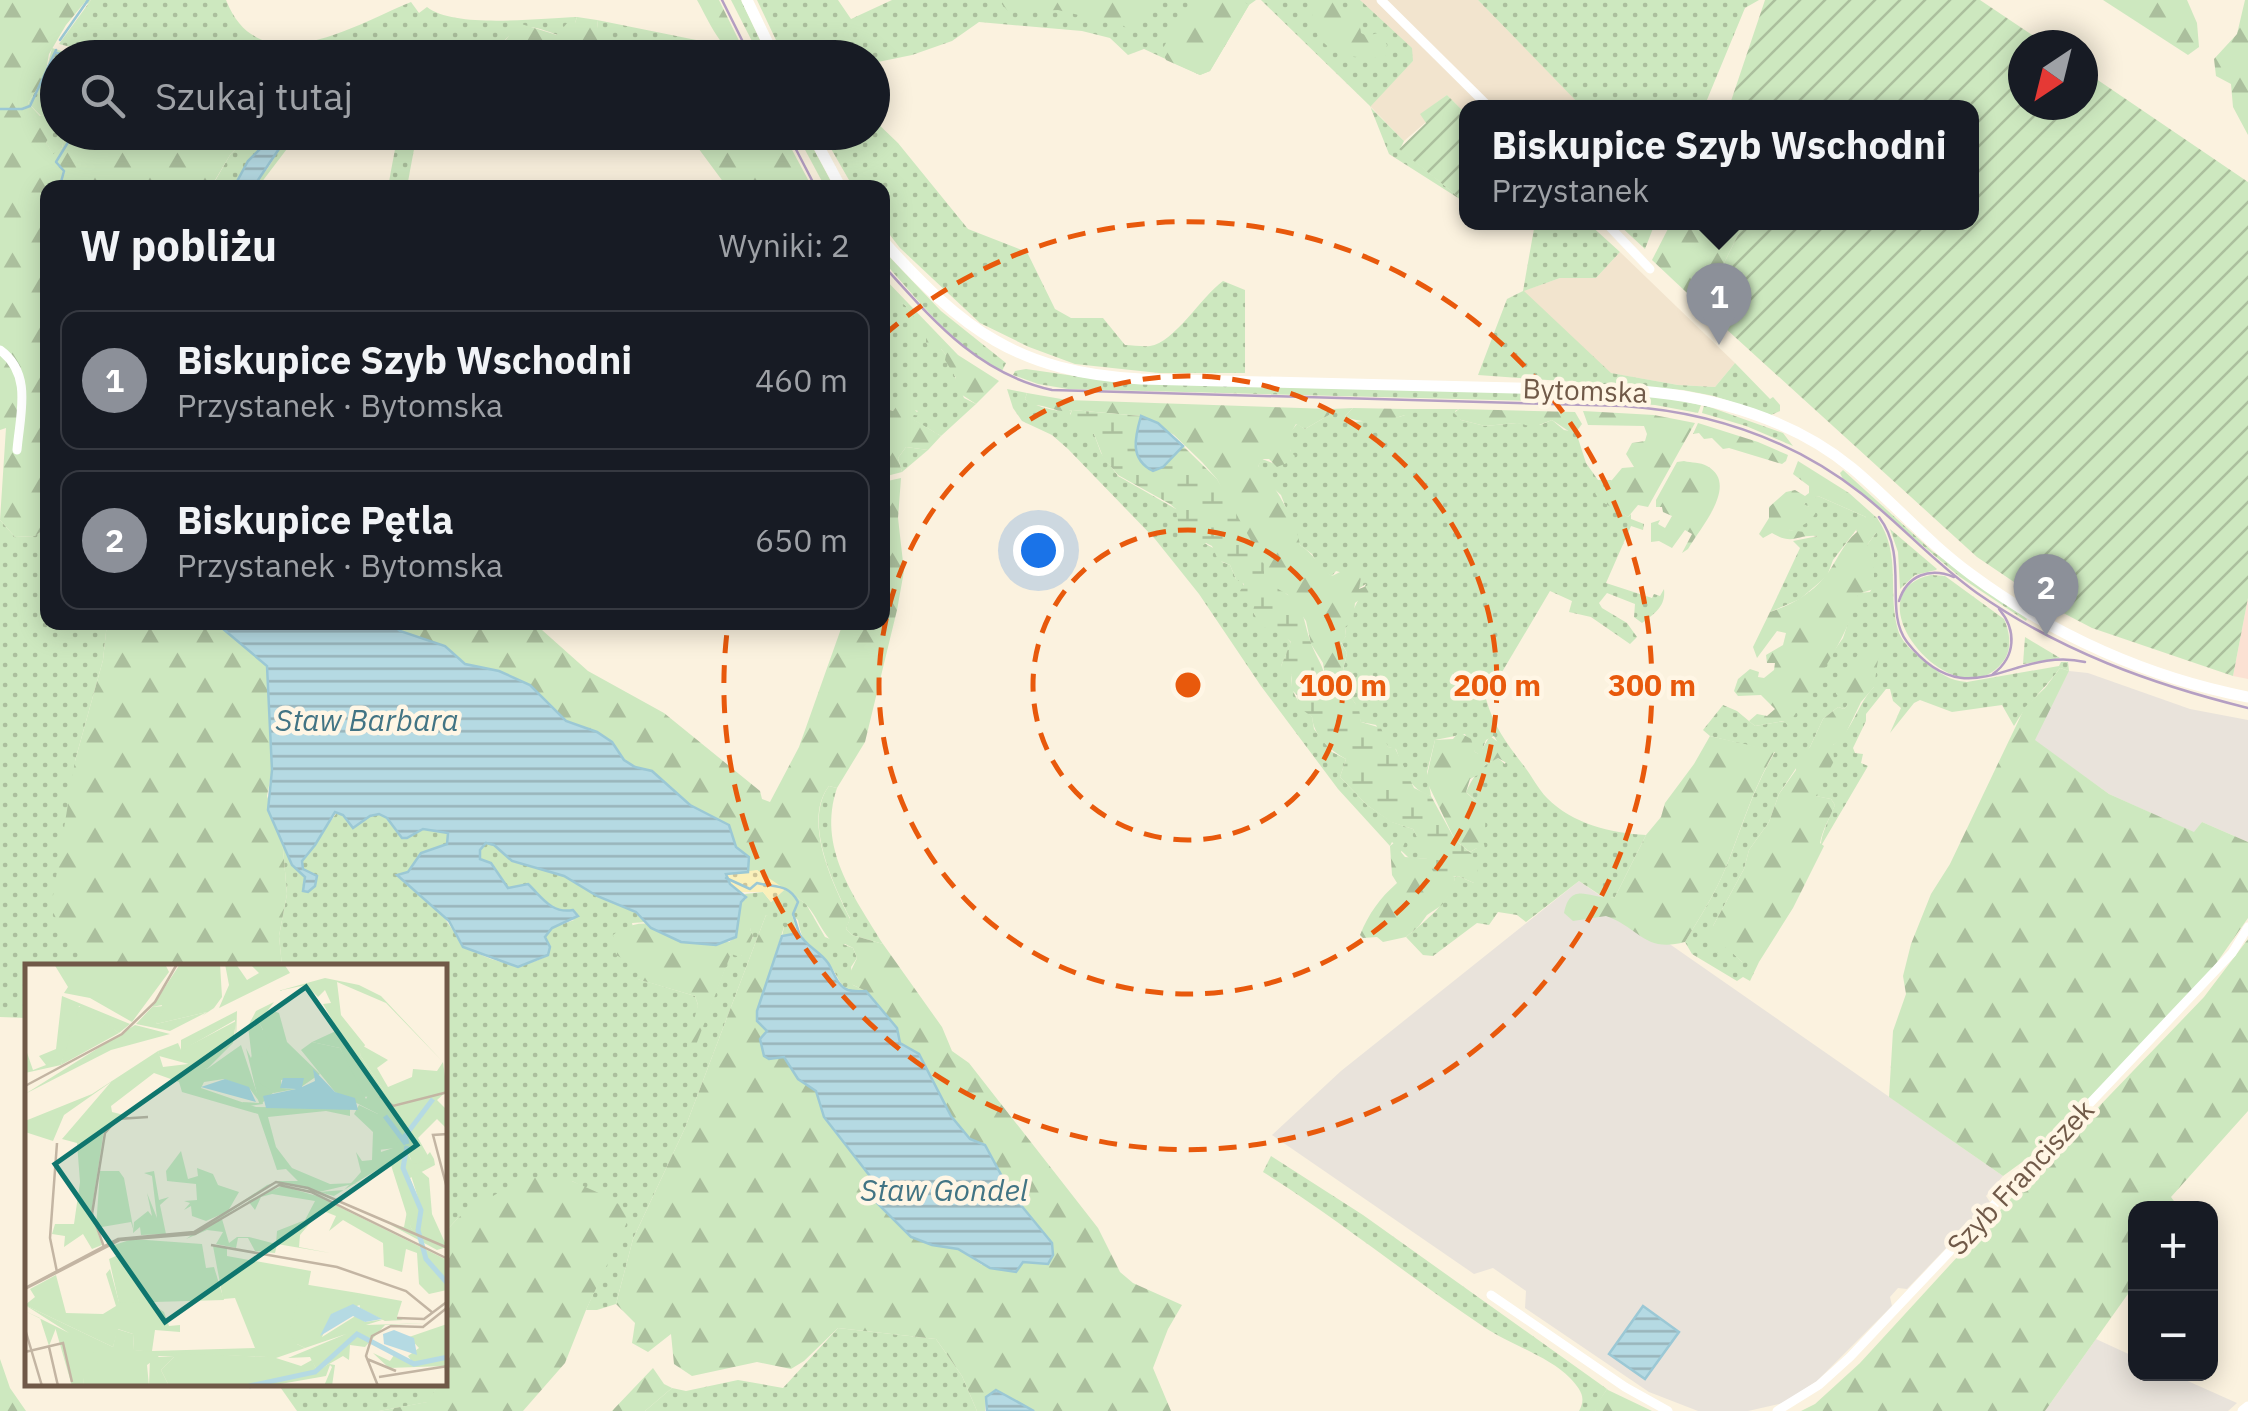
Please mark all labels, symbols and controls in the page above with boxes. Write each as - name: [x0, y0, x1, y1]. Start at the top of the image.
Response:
- north arrow: [2008, 30, 2098, 120]
- search box: [40, 40, 890, 150]
- icon: search: [75, 68, 130, 123]
- text: Szukaj tutaj: [155, 71, 353, 120]
- popup: [1459, 100, 1979, 230]
- text: Biskupice Szyb Wschodni: [1491, 120, 1947, 169]
- text: Przystanek: [1491, 169, 1649, 211]
- text: W pobliżu: [80, 218, 277, 273]
- text: Wyniki: 2: [718, 224, 850, 266]
- pin: 1: [1686, 262, 1752, 345]
- text: Biskupice Szyb Wschodni: [177, 335, 632, 384]
- text: 1: [105, 359, 124, 401]
- text: 460 m: [755, 359, 848, 401]
- street label: Bytomska: [1522, 369, 1648, 411]
- text: Przystanek · Bytomska: [177, 384, 503, 426]
- text: Biskupice Pętla: [177, 495, 454, 544]
- text: 2: [105, 519, 124, 561]
- text: 650 m: [755, 519, 848, 561]
- your location: [1013, 525, 1064, 576]
- text: Przystanek · Bytomska: [177, 544, 503, 586]
- pin: 2: [2014, 554, 2078, 636]
- text: 100 m: [1299, 665, 1387, 704]
- text: 200 m: [1453, 665, 1541, 704]
- text: 300 m: [1608, 665, 1696, 704]
- centre of rings: [1170, 667, 1206, 703]
- water label: Staw Barbara: [275, 700, 459, 739]
- inset map: [25, 964, 448, 1386]
- street label: Szyb Franciszek: [1938, 1091, 2102, 1263]
- water label: Staw Gondel: [860, 1170, 1028, 1209]
- map controls: [2128, 1201, 2218, 1381]
- button: +: [2128, 1201, 2218, 1291]
- button: −: [2128, 1291, 2218, 1381]

